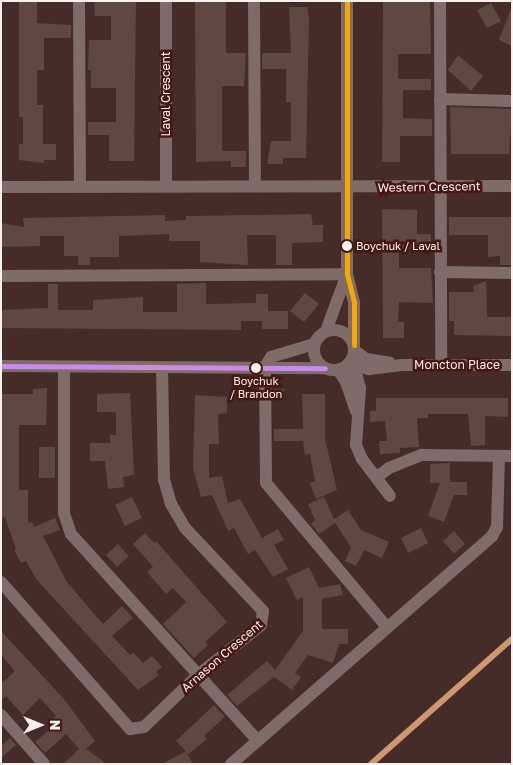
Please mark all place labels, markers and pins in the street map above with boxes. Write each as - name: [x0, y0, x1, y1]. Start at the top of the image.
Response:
- place label: Boychuk / Laval: [356, 239, 440, 253]
- marker: Boychuk / Laval: [342, 241, 352, 251]
- marker: Boychuk / Brandon: [251, 363, 261, 373]
- place label: Boychuk / Brandon: [230, 375, 282, 401]

